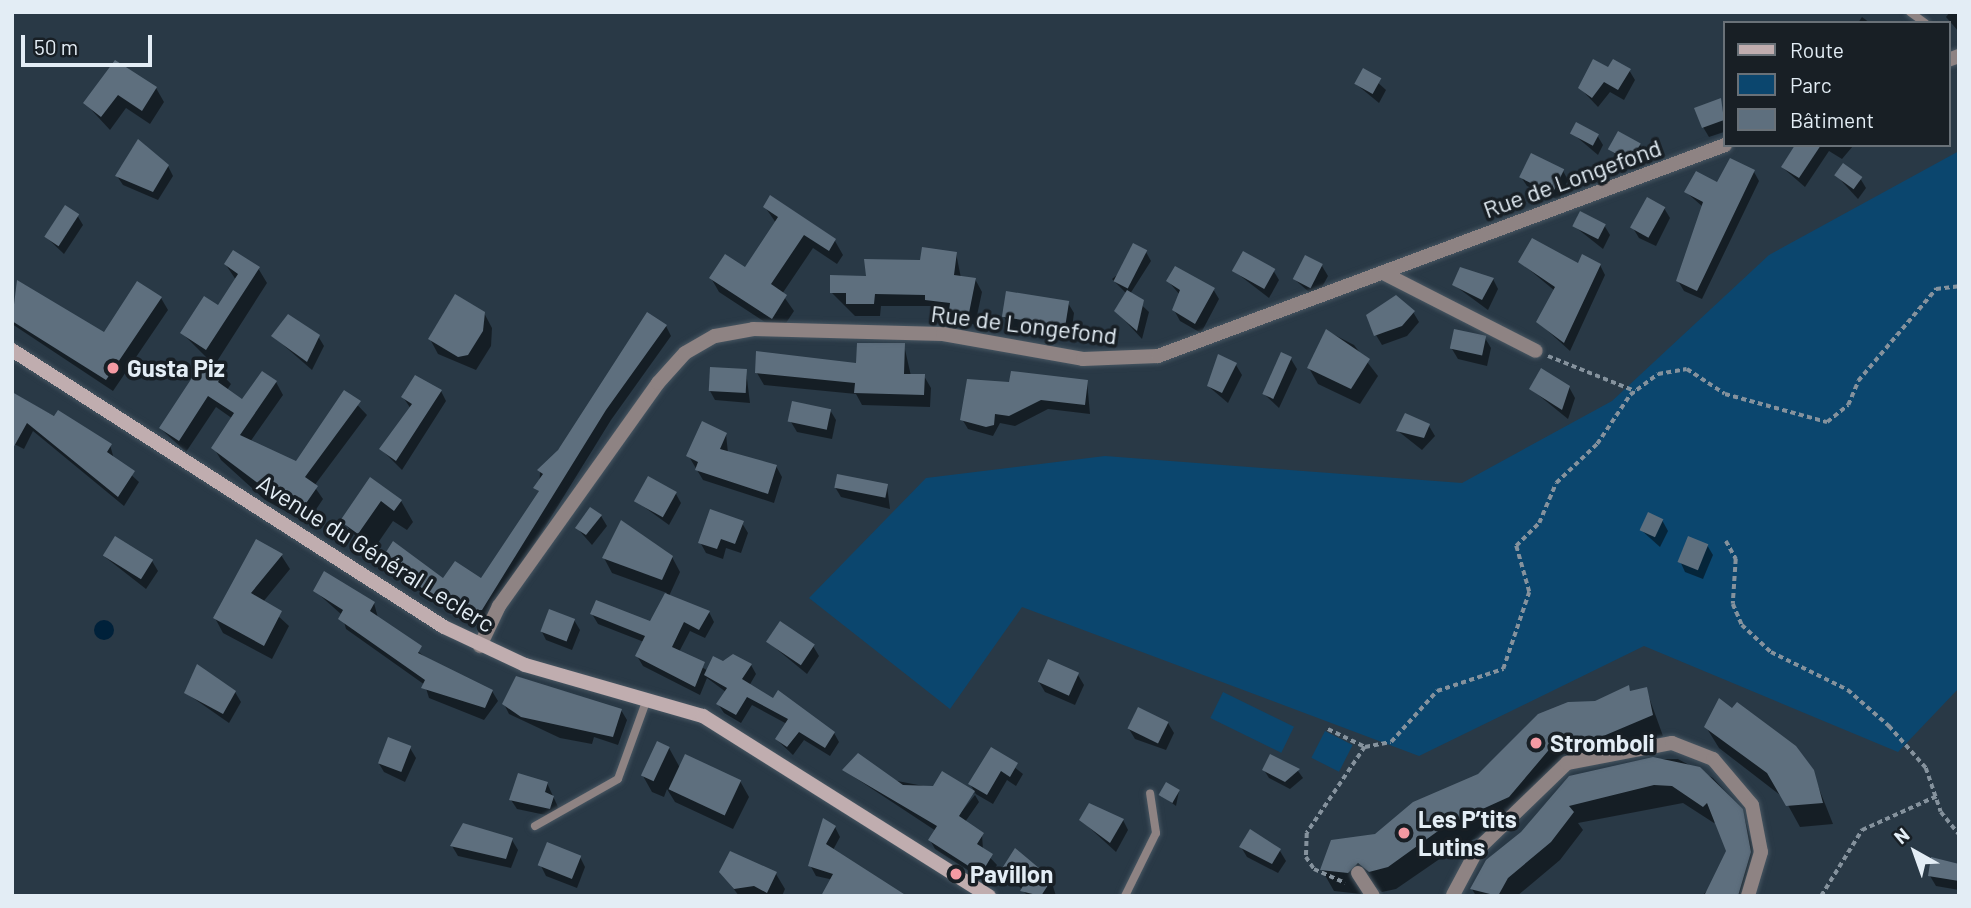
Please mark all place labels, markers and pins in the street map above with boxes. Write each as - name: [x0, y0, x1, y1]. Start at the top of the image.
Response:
- place label: Gusta Piz: [127, 354, 225, 382]
- marker: Gusta Piz: [105, 360, 121, 376]
- place label: Stromboli: [1550, 729, 1655, 757]
- marker: Stromboli: [1528, 735, 1544, 751]
- place label: Les P’tits Lutins: [1418, 805, 1517, 861]
- marker: Les P’tits Lutins: [1396, 825, 1412, 841]
- place label: Pavillon: [970, 860, 1053, 888]
- marker: Pavillon: [948, 866, 964, 882]

